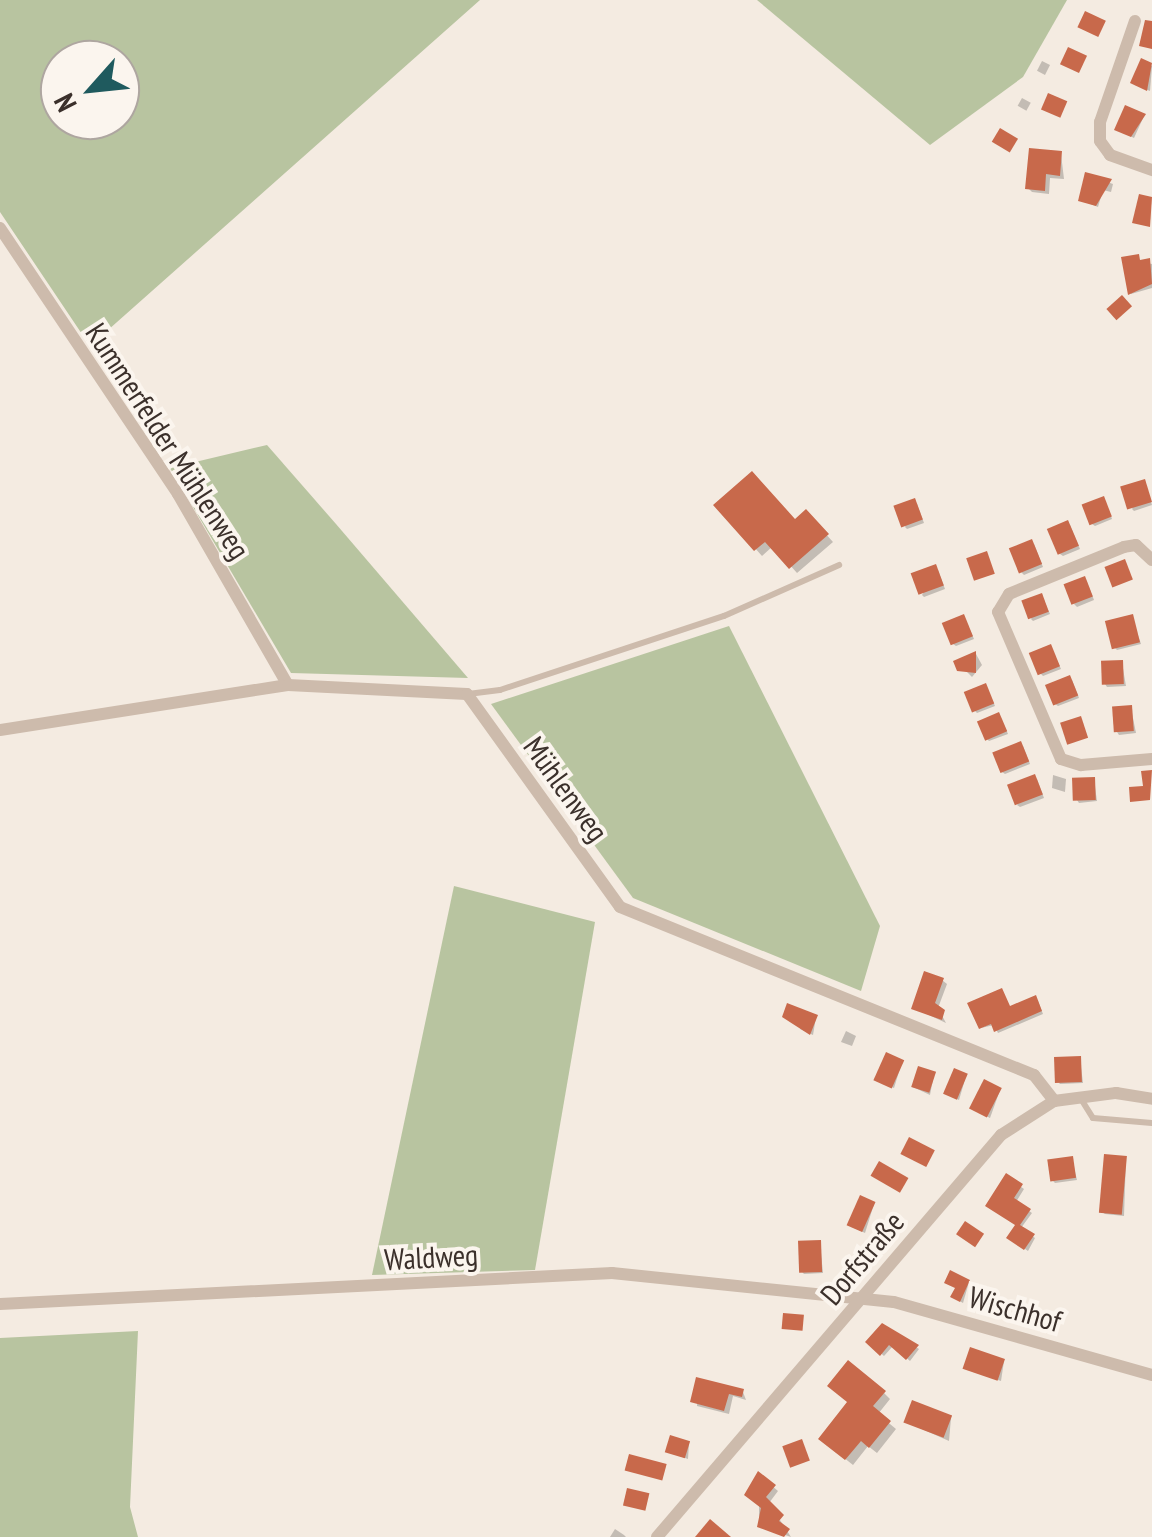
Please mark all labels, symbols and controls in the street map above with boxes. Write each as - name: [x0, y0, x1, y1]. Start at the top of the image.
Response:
- north arrow: [40, 40, 140, 140]
- text: N: [45, 88, 85, 118]
- street label: Kummerfelder Mühlenweg: [78, 316, 258, 566]
- street label: Mühlenweg: [516, 730, 616, 848]
- street label: Dorfstraße: [813, 1204, 911, 1312]
- street label: Waldweg: [383, 1237, 479, 1277]
- street label: Wischhof: [965, 1279, 1065, 1339]

